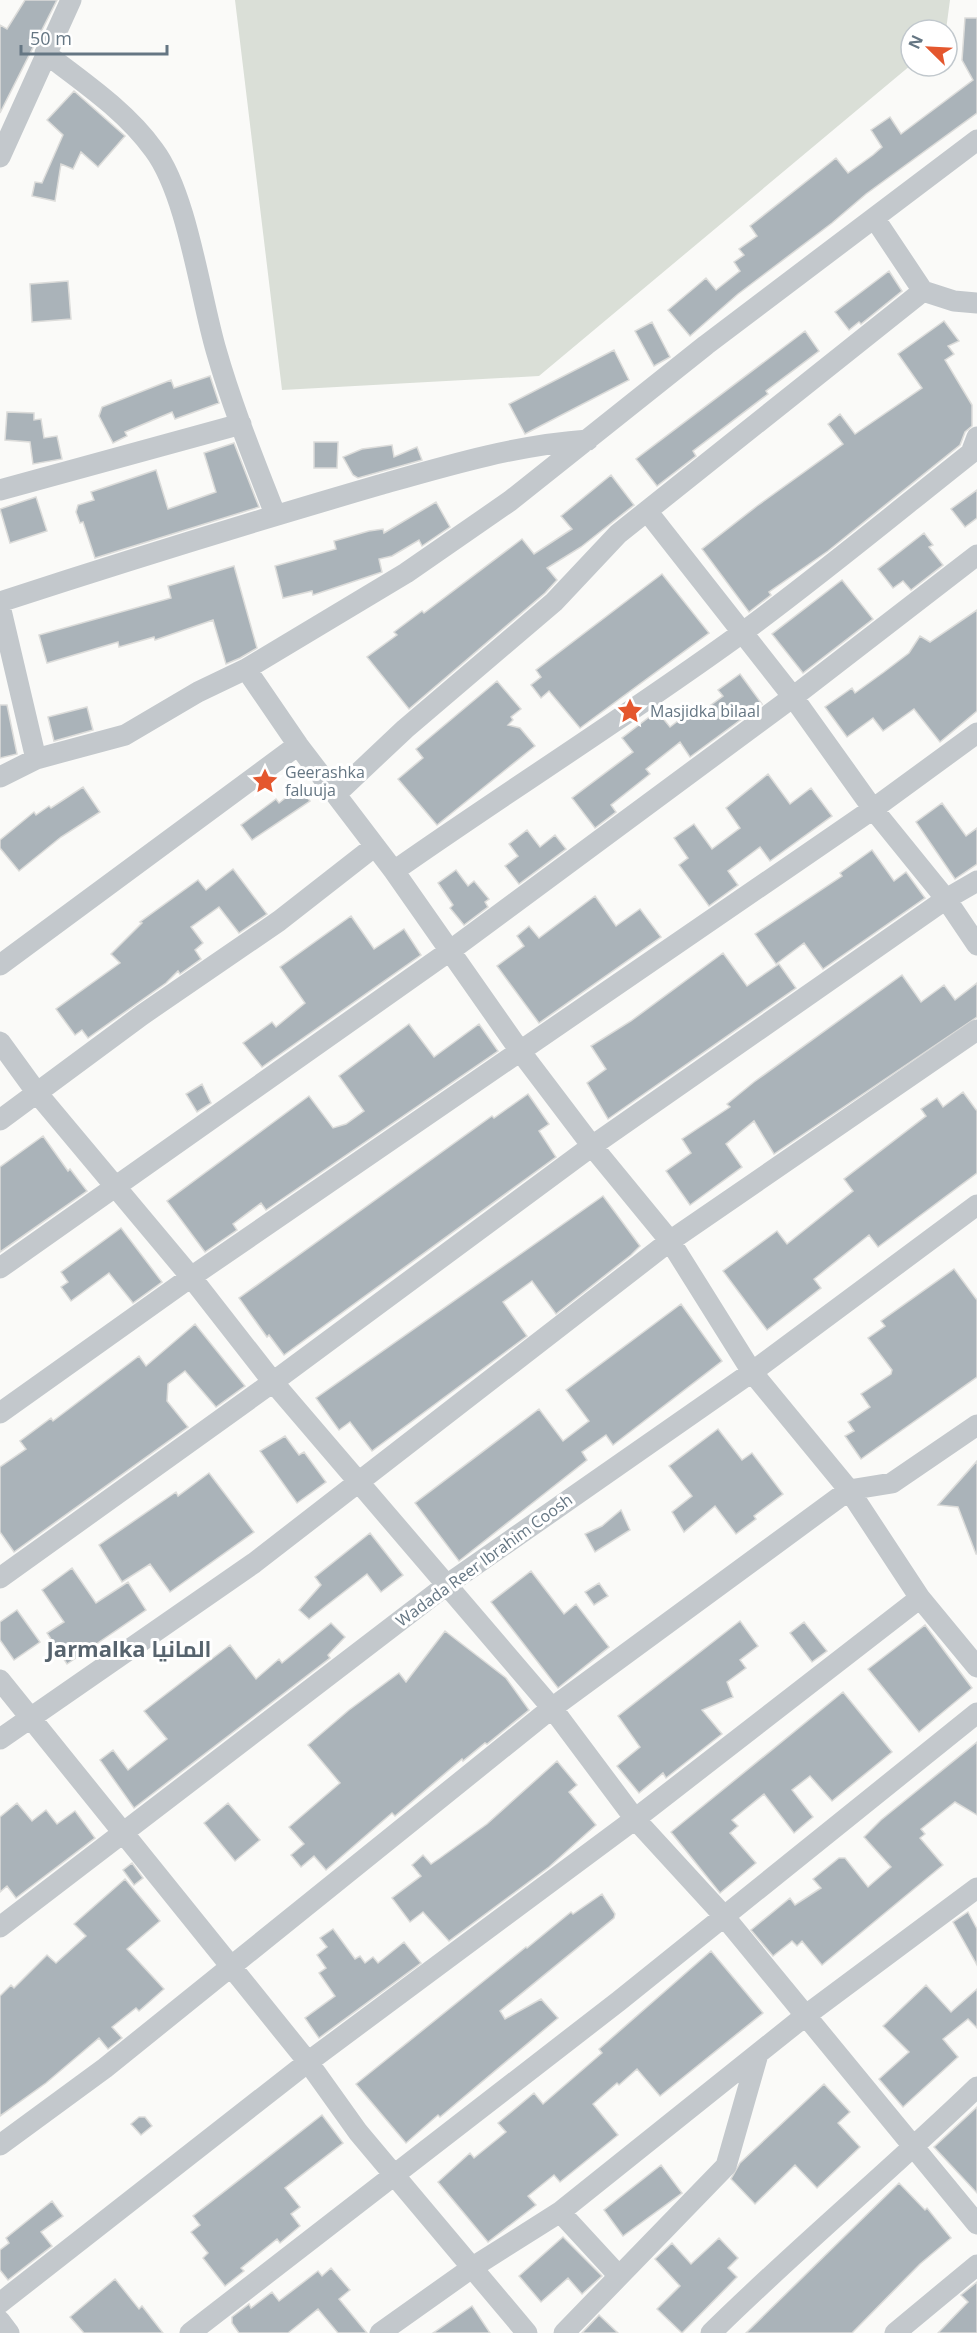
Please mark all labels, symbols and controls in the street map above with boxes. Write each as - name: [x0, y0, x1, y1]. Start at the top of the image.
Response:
- scale bar: [21, 18, 166, 56]
- north arrow: [899, 18, 959, 78]
- text: 50 m: [30, 26, 72, 50]
- text: N: [903, 31, 928, 52]
- place icon: Masjidka bilaal: [615, 696, 645, 726]
- place label: Masjidka bilaal: [650, 700, 760, 722]
- place label: Geerashka faluuja: [285, 761, 365, 801]
- place icon: Geerashka faluuja: [250, 766, 280, 796]
- street label: Wadada Reer Ibrahim Coosh: [391, 1489, 577, 1631]
- district label: Jarmalka المانيا: [45, 1633, 211, 1663]

